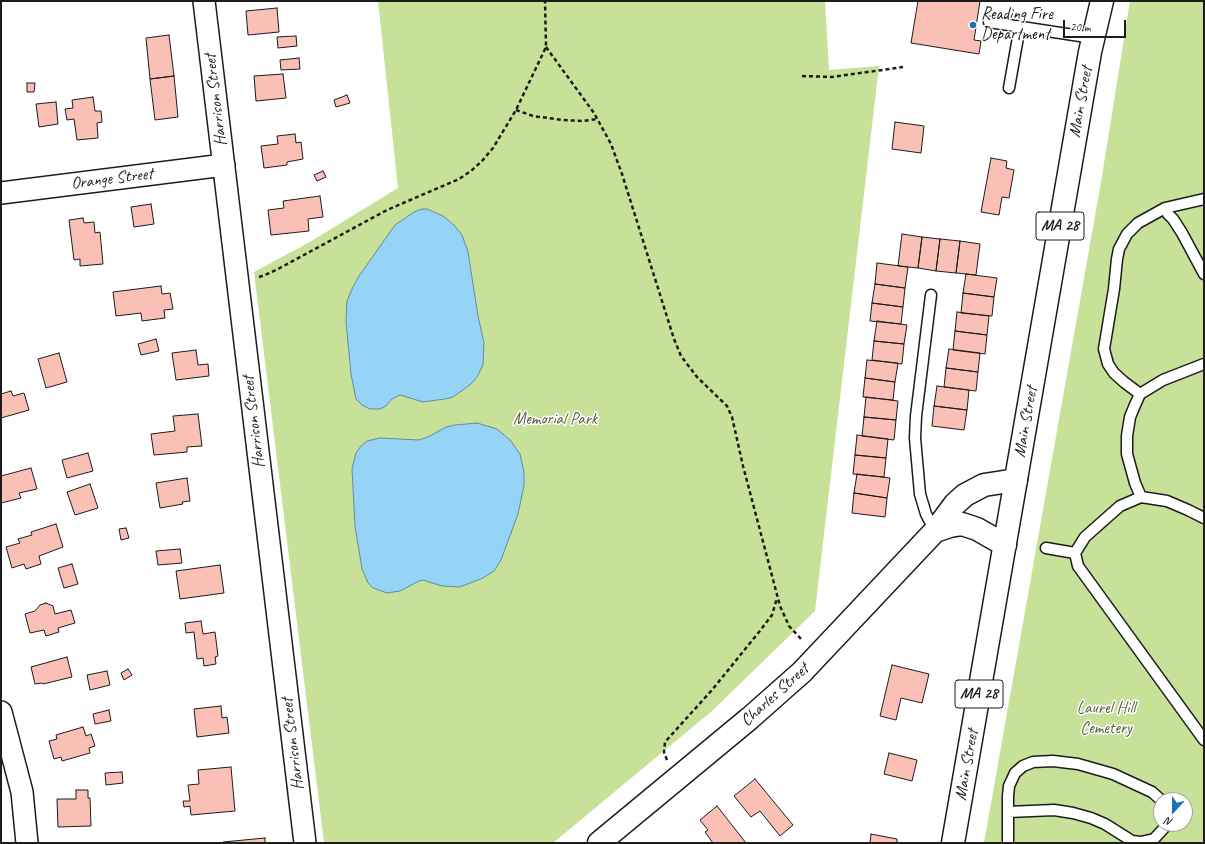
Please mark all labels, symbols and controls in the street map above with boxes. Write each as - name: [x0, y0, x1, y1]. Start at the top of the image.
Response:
- place label: Reading Fire Department: [981, 5, 1053, 45]
- scale bar: [1065, 12, 1128, 38]
- text: 20 m: [1070, 19, 1090, 35]
- marker: Reading Fire Department: [968, 20, 978, 30]
- street label: Harrison Street: [200, 53, 232, 147]
- street label: Main Street: [1065, 65, 1097, 139]
- street label: Orange Street: [70, 164, 154, 194]
- road number: MA 28: [1036, 212, 1084, 240]
- street label: Harrison Street: [238, 375, 270, 469]
- street label: Main Street: [1010, 385, 1042, 459]
- park label: Memorial Park: [513, 410, 597, 430]
- street label: Charles Street: [737, 659, 813, 731]
- road number: MA 28: [955, 680, 1003, 708]
- street label: Harrison Street: [277, 697, 309, 791]
- park label: Laurel Hill Cemetery: [1077, 699, 1135, 739]
- street label: Main Street: [951, 728, 983, 802]
- north arrow: [1153, 792, 1193, 832]
- text: N: [1163, 814, 1175, 830]

